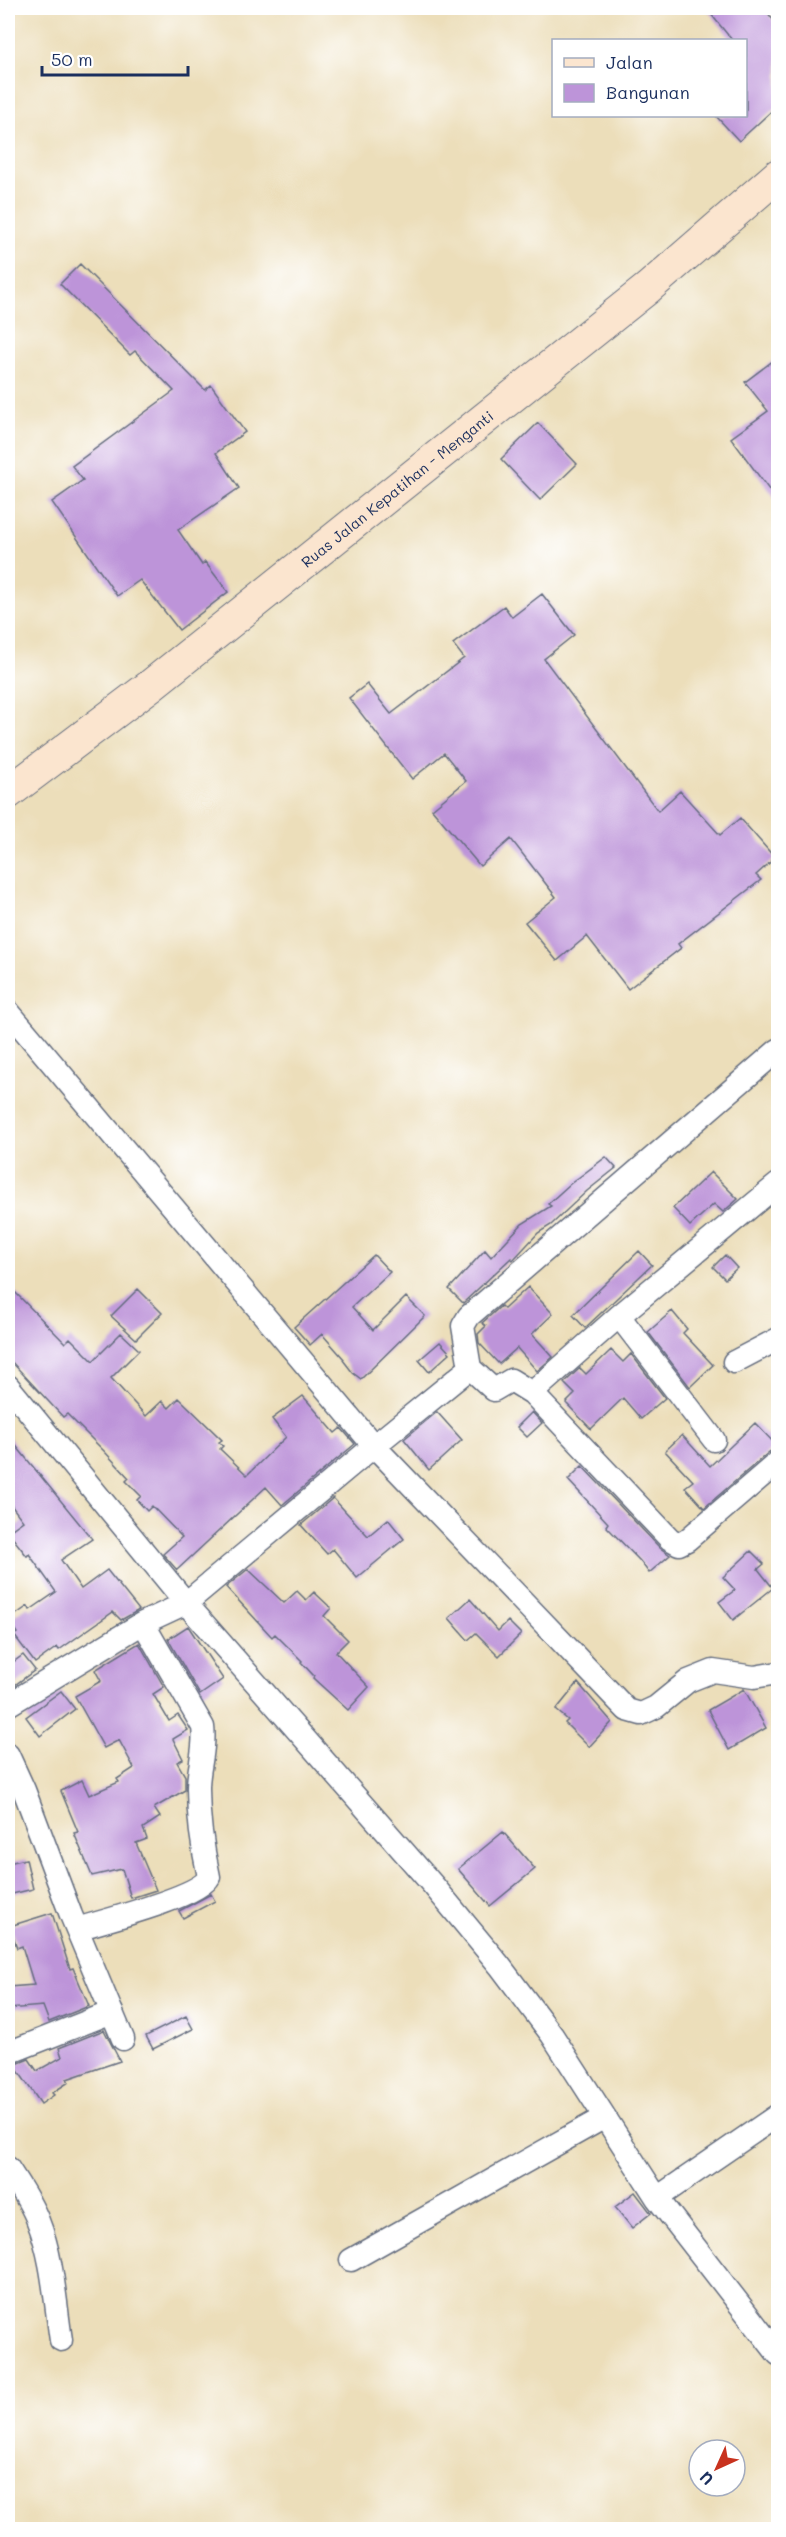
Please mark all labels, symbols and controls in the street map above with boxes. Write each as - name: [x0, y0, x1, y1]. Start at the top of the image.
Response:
- scale bar: [42, 39, 188, 77]
- legend: [552, 39, 747, 117]
- text: 50 m: [51, 47, 93, 71]
- text: Jalan: [606, 50, 653, 74]
- text: Bangunan: [606, 80, 690, 104]
- street label: Ruas Jalan Kepatihan - Menganti: [297, 406, 497, 572]
- north arrow: [687, 2438, 747, 2498]
- text: U: [695, 2468, 717, 2490]

